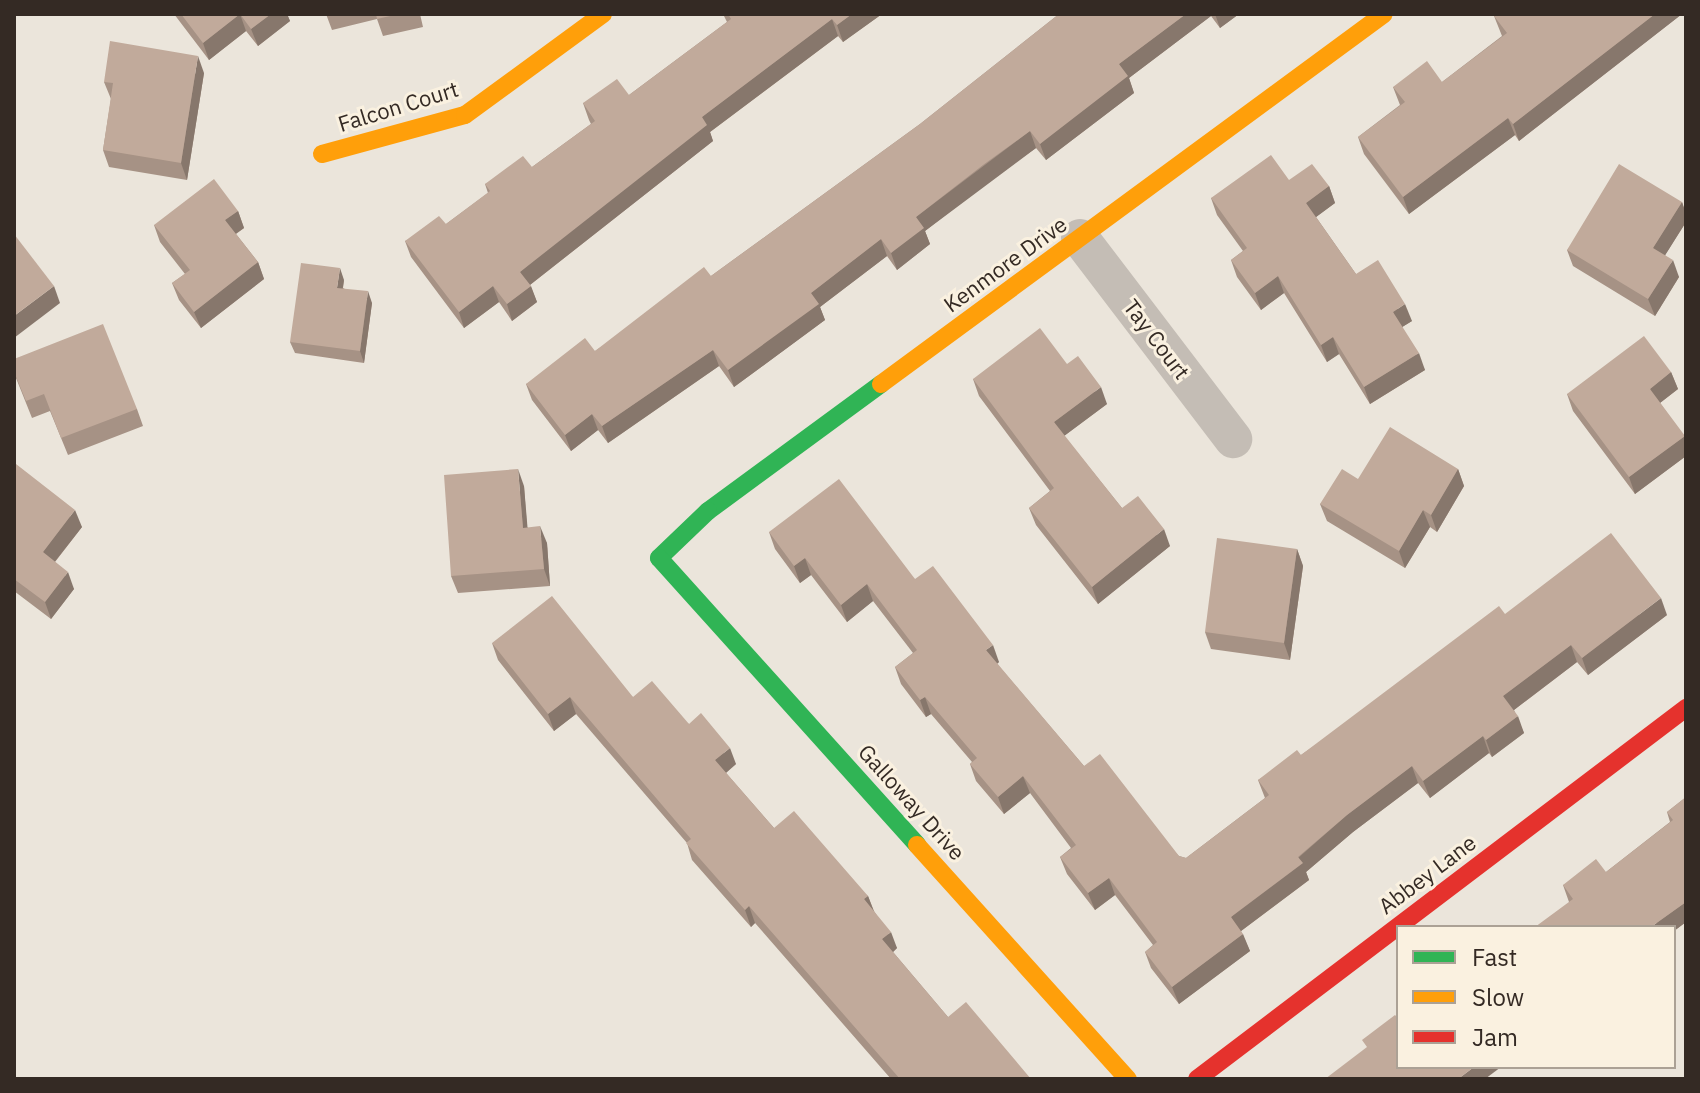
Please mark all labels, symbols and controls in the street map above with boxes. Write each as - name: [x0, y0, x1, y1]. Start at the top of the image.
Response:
- street label: Falcon Court: [335, 75, 461, 137]
- street label: Kenmore Drive: [938, 210, 1072, 318]
- street label: Tay Court: [1118, 294, 1196, 384]
- street label: Galloway Drive: [853, 739, 971, 865]
- street label: Abbey Lane: [1373, 829, 1481, 919]
- legend: [1396, 925, 1676, 1069]
- text: Fast: [1472, 941, 1517, 973]
- text: Slow: [1472, 981, 1524, 1013]
- text: Jam: [1472, 1021, 1518, 1053]

